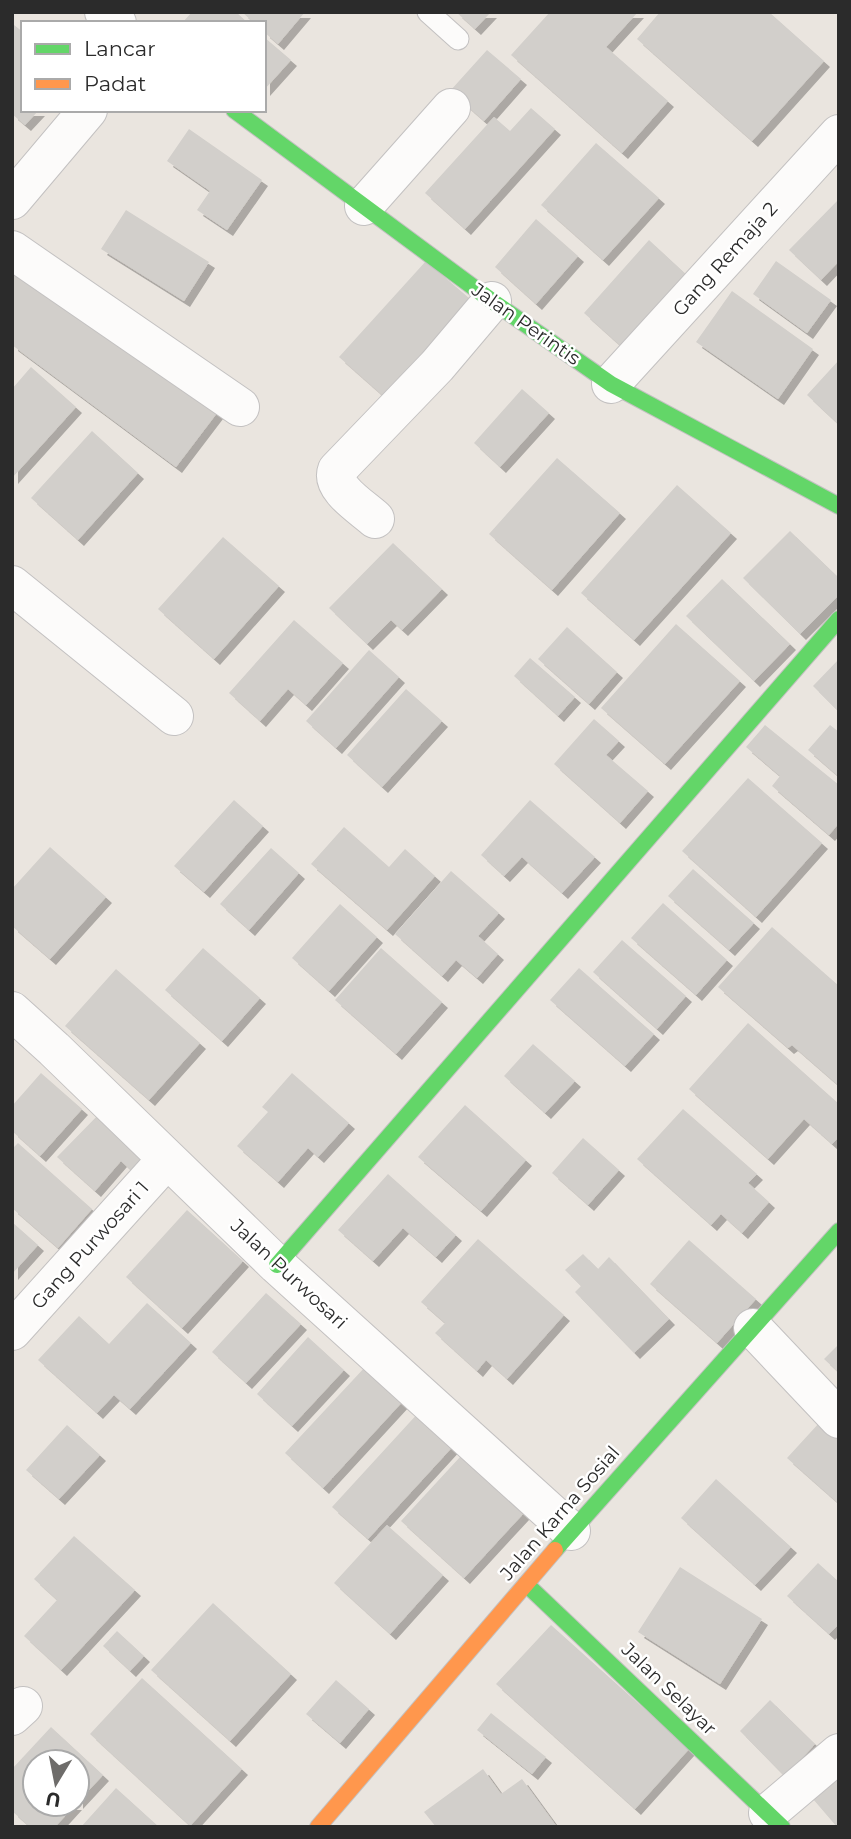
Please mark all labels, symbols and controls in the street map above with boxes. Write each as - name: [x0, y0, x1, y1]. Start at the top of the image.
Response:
- legend: [21, 21, 266, 112]
- text: Lancar: [84, 36, 156, 61]
- text: Padat: [84, 71, 146, 96]
- street label: Gang Remaja 2: [668, 197, 782, 321]
- street label: Jalan Perintis: [466, 278, 585, 370]
- street label: Gang Purwosari 1: [26, 1176, 154, 1314]
- street label: Jalan Purwosari: [225, 1214, 352, 1334]
- street label: Jalan Karna Sosial: [495, 1441, 624, 1586]
- street label: Jalan Selayar: [616, 1637, 721, 1740]
- north arrow: [21, 1748, 91, 1818]
- text: U: [44, 1787, 63, 1812]

